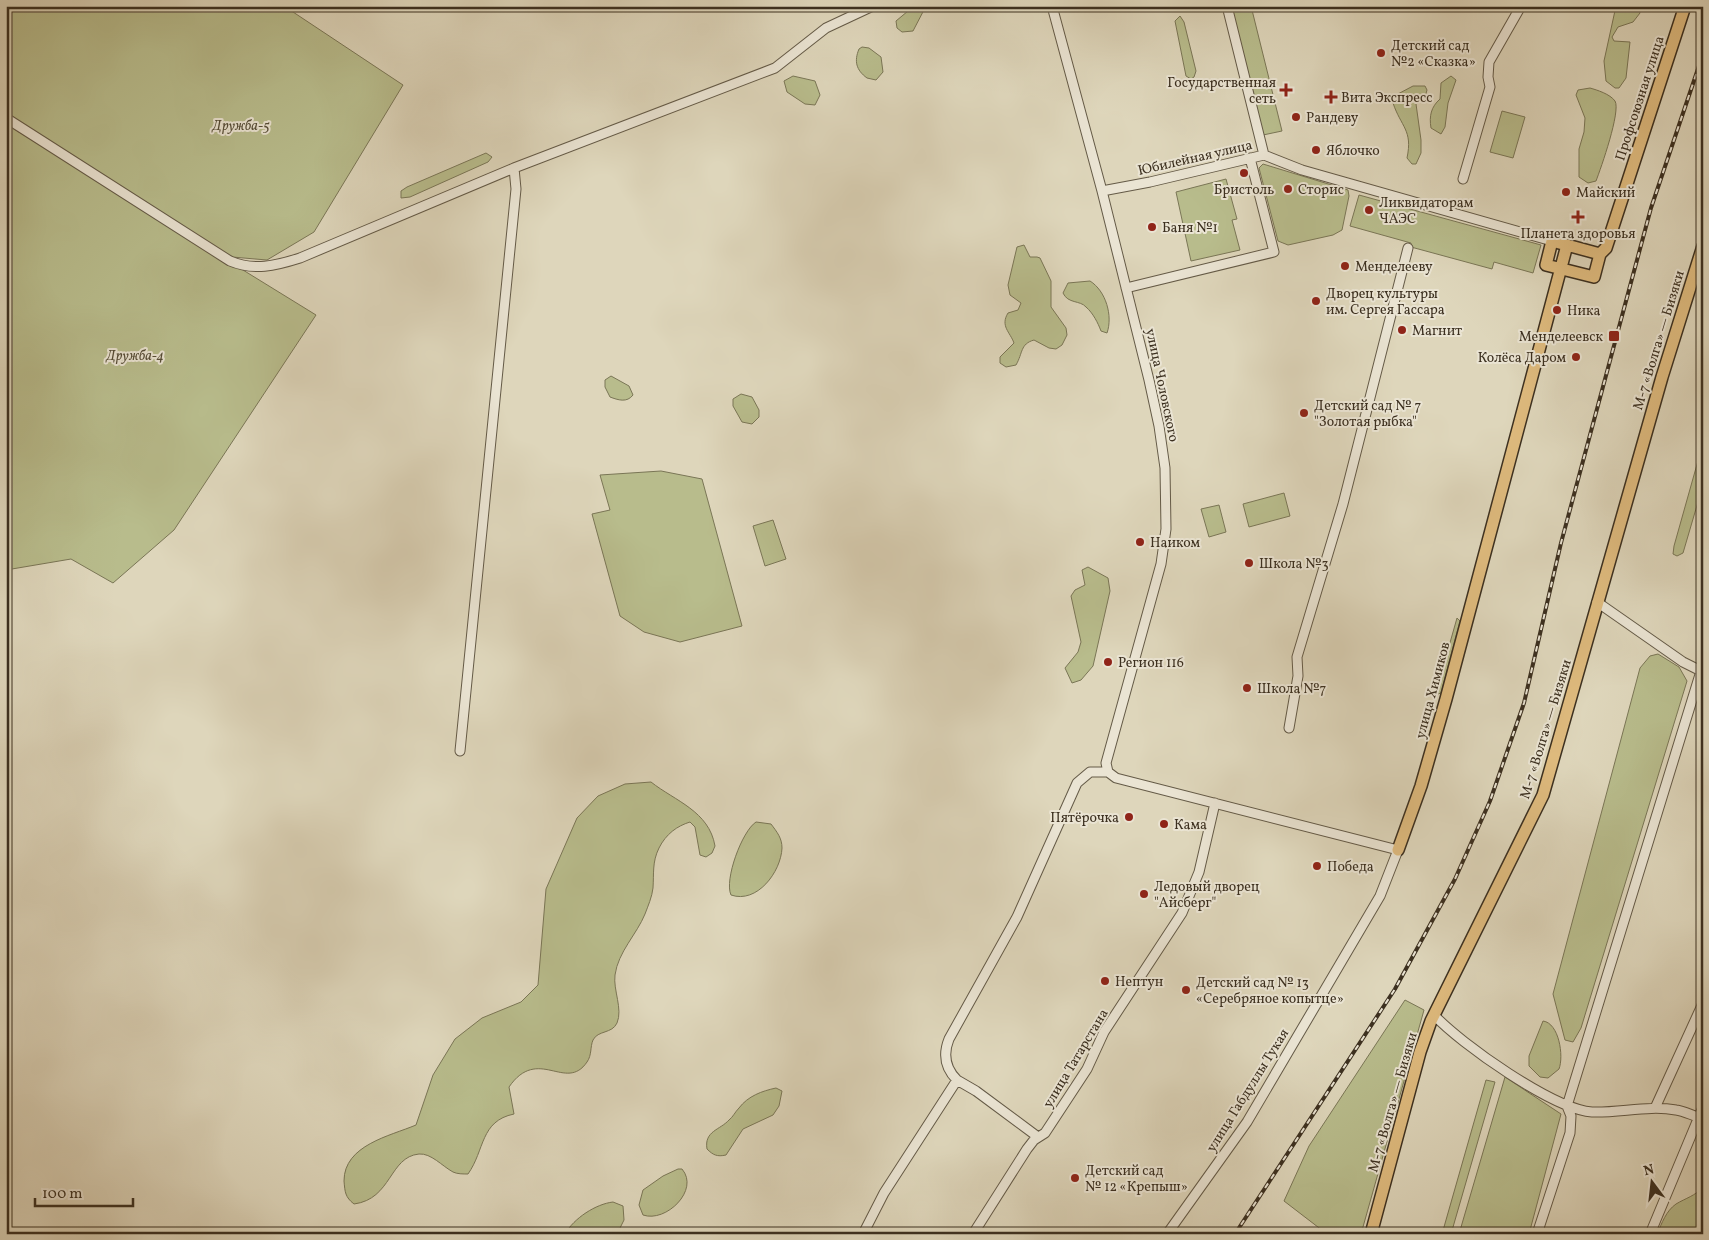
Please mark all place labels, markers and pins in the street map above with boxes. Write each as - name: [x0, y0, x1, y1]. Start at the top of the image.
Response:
- place label: Детский сад №2 «Сказка»: [1391, 37, 1476, 72]
- marker: Детский сад №2 «Сказка»: [1375, 47, 1387, 59]
- place label: Государственная сеть: [1167, 74, 1276, 109]
- marker: Государственная сеть: [1280, 84, 1292, 96]
- place label: Вита Экспресс: [1341, 89, 1432, 108]
- marker: Вита Экспресс: [1325, 91, 1337, 103]
- place label: Рандеву: [1306, 109, 1359, 128]
- marker: Рандеву: [1290, 111, 1302, 123]
- place label: Яблочко: [1326, 142, 1380, 161]
- marker: Яблочко: [1310, 144, 1322, 156]
- marker: Бристоль: [1238, 167, 1250, 179]
- place label: Бристоль: [1214, 181, 1274, 200]
- place label: Сторис: [1298, 181, 1344, 200]
- marker: Сторис: [1282, 183, 1294, 195]
- place label: Майский: [1576, 184, 1636, 203]
- marker: Майский: [1560, 186, 1572, 198]
- place label: Ликвидаторам ЧАЭС: [1379, 194, 1474, 229]
- marker: Ликвидаторам ЧАЭС: [1363, 204, 1375, 216]
- marker: Планета здоровья: [1572, 211, 1584, 223]
- place label: Баня №1: [1162, 219, 1218, 238]
- marker: Баня №1: [1146, 221, 1158, 233]
- place label: Планета здоровья: [1520, 225, 1636, 244]
- place label: Менделееву: [1355, 258, 1433, 277]
- marker: Менделееву: [1339, 260, 1351, 272]
- place label: Дворец культуры им. Сергея Гассара: [1326, 285, 1445, 320]
- marker: Дворец культуры им. Сергея Гассара: [1310, 295, 1322, 307]
- place label: Ника: [1567, 302, 1601, 321]
- marker: Ника: [1551, 304, 1563, 316]
- place label: Магнит: [1412, 322, 1462, 341]
- marker: Магнит: [1396, 324, 1408, 336]
- place label: Менделеевск: [1519, 328, 1604, 347]
- marker: Менделеевск: [1607, 329, 1621, 343]
- place label: Колёса Даром: [1478, 349, 1566, 368]
- marker: Колёса Даром: [1570, 351, 1582, 363]
- place label: Детский сад № 7 "Золотая рыбка": [1314, 397, 1421, 432]
- marker: Детский сад № 7 "Золотая рыбка": [1298, 407, 1310, 419]
- place label: Наиком: [1150, 534, 1201, 553]
- marker: Наиком: [1134, 536, 1146, 548]
- place label: Школа №3: [1259, 555, 1329, 574]
- marker: Школа №3: [1243, 557, 1255, 569]
- place label: Регион 116: [1118, 654, 1184, 673]
- marker: Регион 116: [1102, 656, 1114, 668]
- place label: Школа №7: [1257, 680, 1327, 699]
- marker: Школа №7: [1241, 682, 1253, 694]
- place label: Пятёрочка: [1050, 809, 1119, 828]
- marker: Пятёрочка: [1123, 811, 1135, 823]
- place label: Кама: [1174, 816, 1207, 835]
- marker: Кама: [1158, 818, 1170, 830]
- place label: Победа: [1327, 858, 1374, 877]
- marker: Победа: [1311, 860, 1323, 872]
- place label: Ледовый дворец "Айсберг": [1154, 878, 1260, 913]
- marker: Ледовый дворец "Айсберг": [1138, 888, 1150, 900]
- place label: Нептун: [1115, 973, 1164, 992]
- place label: Детский сад № 13 «Серебряное копытце»: [1196, 974, 1344, 1009]
- marker: Нептун: [1099, 975, 1111, 987]
- marker: Детский сад № 13 «Серебряное копытце»: [1180, 984, 1192, 996]
- place label: Детский сад № 12 «Крепыш»: [1085, 1162, 1188, 1197]
- marker: Детский сад № 12 «Крепыш»: [1069, 1172, 1081, 1184]

